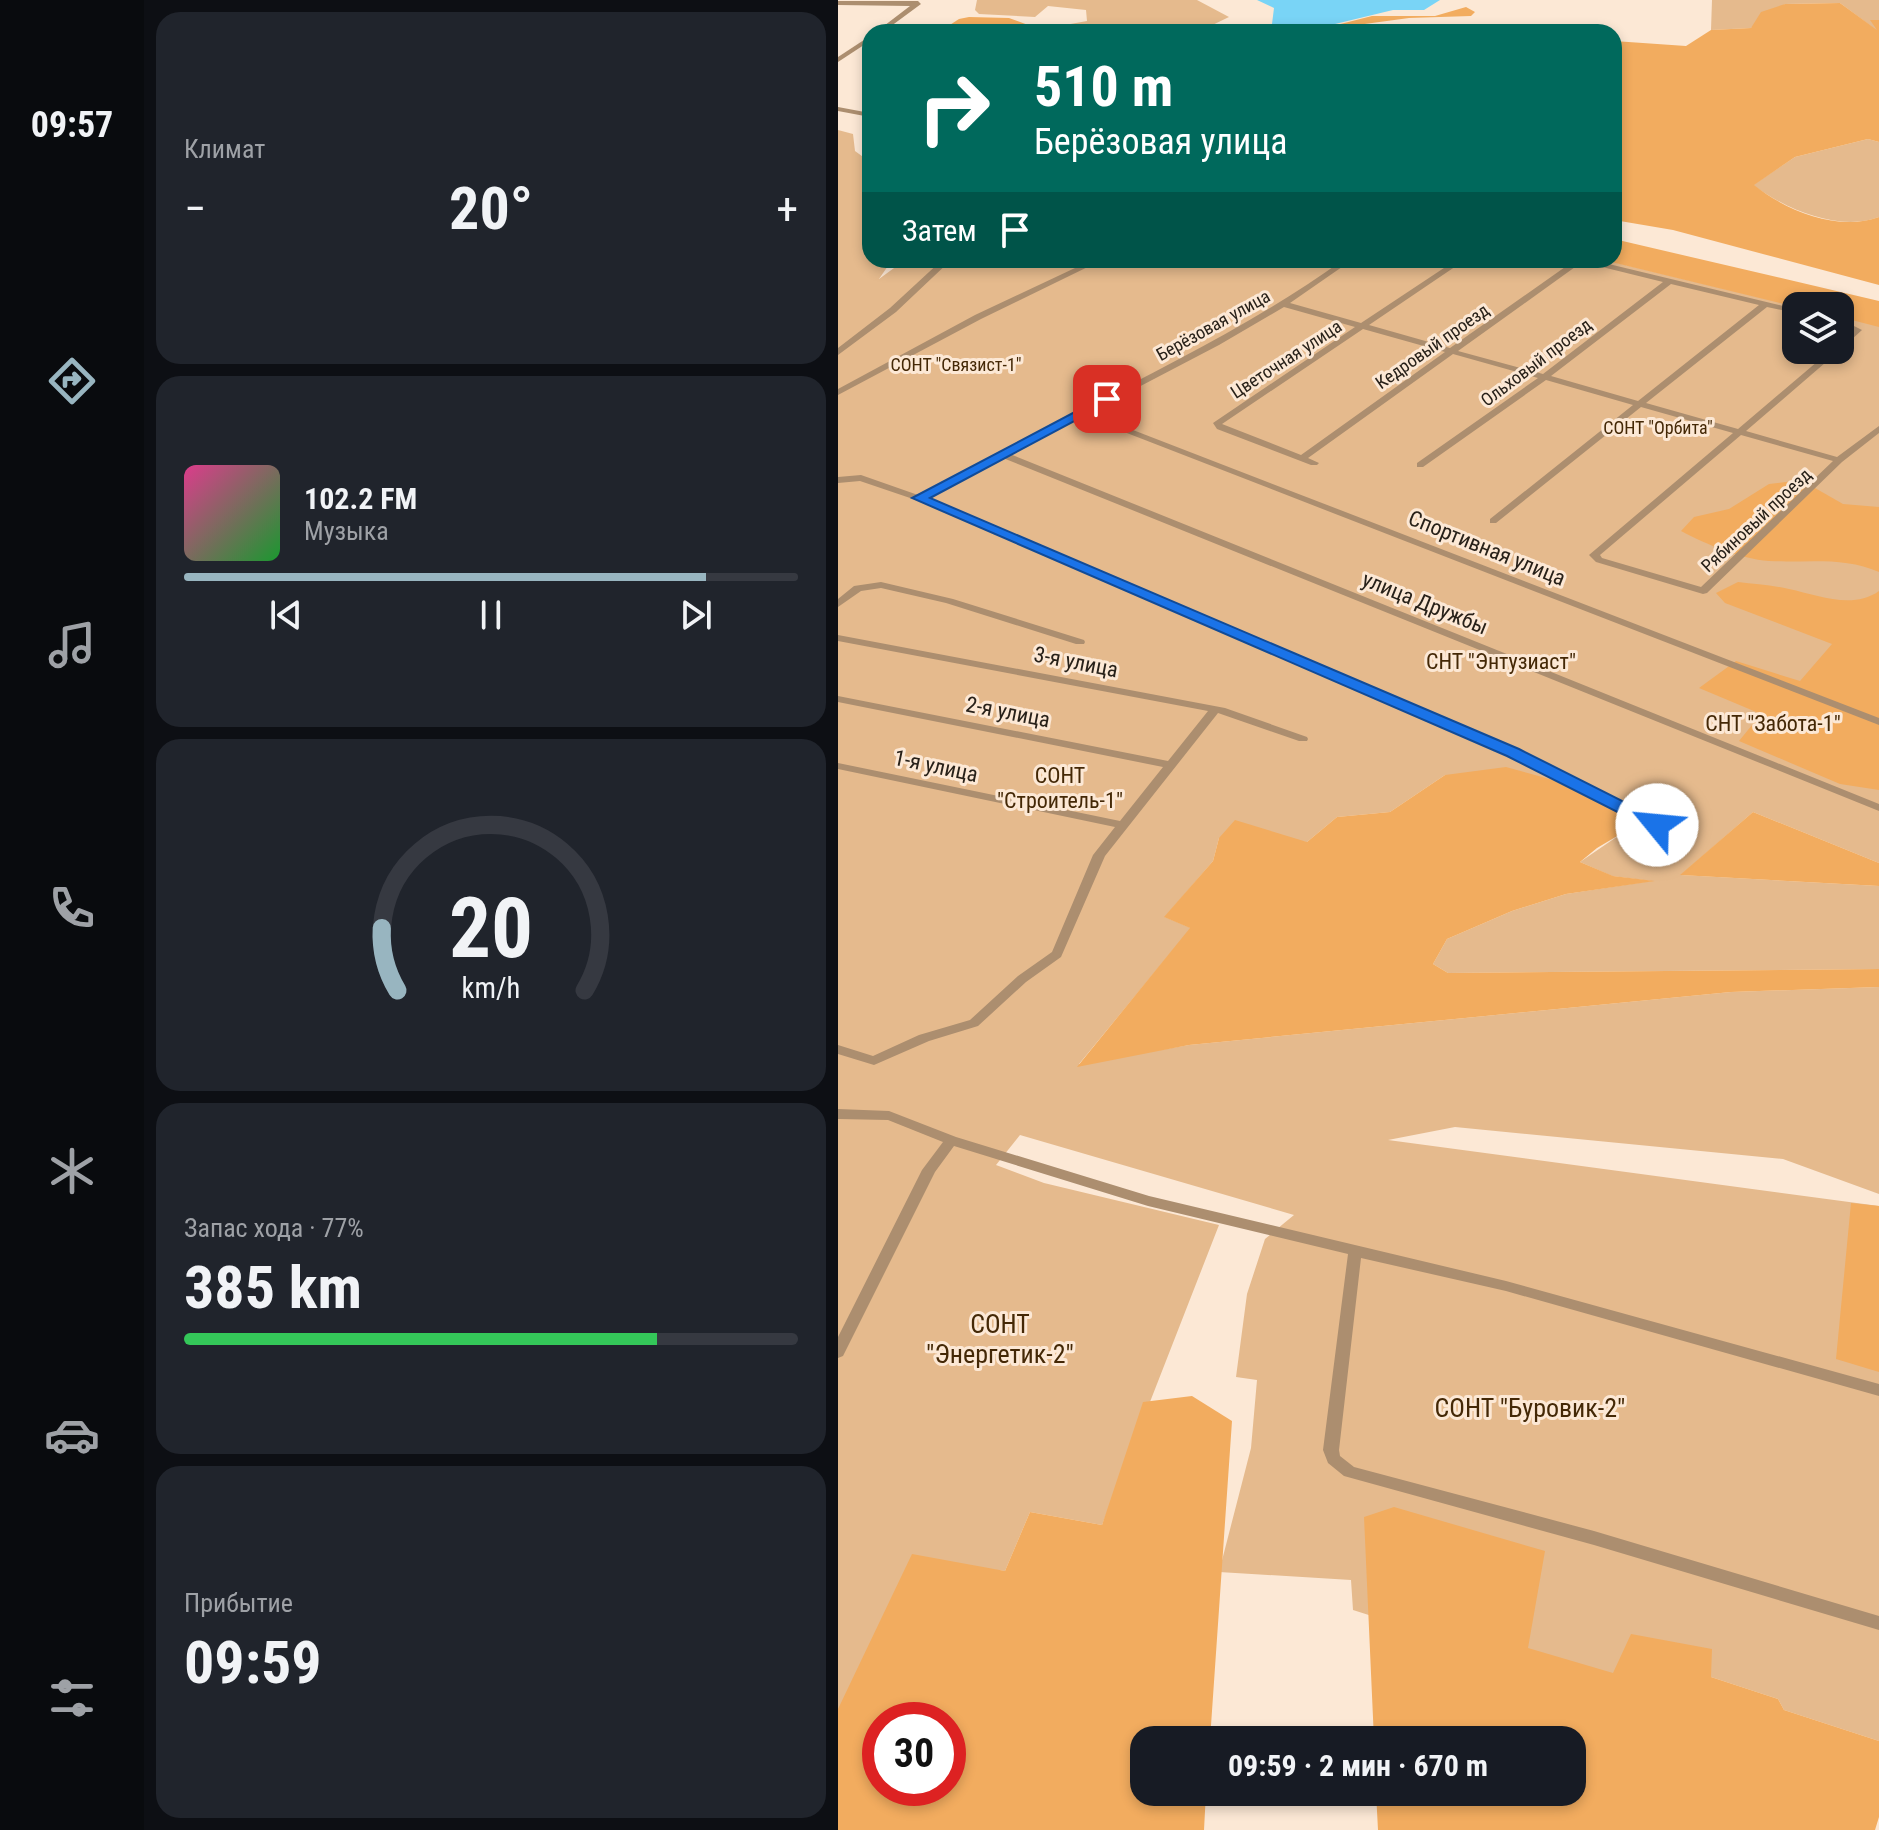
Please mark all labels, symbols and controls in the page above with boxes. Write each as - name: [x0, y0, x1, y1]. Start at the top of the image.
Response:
- text: 510 m: [1034, 54, 1173, 120]
- icon: right: [902, 56, 1006, 160]
- text: 09:57: [31, 104, 113, 146]
- text: Берёзовая улица: [1034, 121, 1288, 163]
- text: Климат: [184, 134, 265, 164]
- text: 20°: [449, 173, 533, 244]
- text: −: [184, 183, 206, 235]
- text: +: [776, 183, 798, 235]
- icon: arrive: [993, 208, 1037, 252]
- text: Затем: [902, 213, 977, 248]
- street label: Берёзовая улица: [1152, 285, 1274, 365]
- map controls: [1782, 292, 1854, 364]
- button: layers: [1782, 292, 1854, 364]
- street label: Кедровый проезд: [1371, 299, 1493, 393]
- street label: Ольховый проезд: [1477, 313, 1596, 410]
- street label: Цветочная улица: [1227, 315, 1345, 403]
- icon: directions: [44, 353, 100, 409]
- park label: СОНТ "Связист-1": [890, 354, 1022, 375]
- pin: [1073, 365, 1141, 433]
- icon: arrive: [1085, 377, 1129, 421]
- park label: СОНТ "Орбита": [1603, 417, 1713, 438]
- street label: Рябиновый проезд: [1697, 464, 1815, 576]
- text: 102.2 FM: [304, 481, 417, 516]
- street label: Спортивная улица: [1405, 505, 1569, 591]
- text: Музыка: [304, 516, 389, 546]
- street label: улица Дружбы: [1359, 567, 1491, 639]
- icon: previous: [264, 593, 308, 637]
- icon: pause: [469, 593, 513, 637]
- icon: next: [674, 593, 718, 637]
- icon: music: [44, 617, 100, 673]
- street label: 3-я улица: [1032, 642, 1120, 682]
- park label: СНТ "Энтузиаст": [1426, 649, 1576, 674]
- street label: 2-я улица: [964, 692, 1052, 732]
- park label: СНТ "Забота-1": [1705, 711, 1841, 736]
- street label: 1-я улица: [892, 745, 980, 787]
- park label: СОНТ "Строитель-1": [997, 763, 1123, 813]
- position arrow: [1615, 783, 1699, 867]
- icon: phone: [44, 880, 100, 936]
- text: 20: [449, 880, 533, 977]
- text: km/h: [462, 971, 520, 1005]
- icon: climate: [44, 1143, 100, 1199]
- text: Запас хода · 77%: [184, 1213, 364, 1243]
- text: 385 km: [184, 1252, 362, 1323]
- park label: СОНТ "Энергетик-2": [926, 1309, 1074, 1369]
- park label: СОНТ "Буровик-2": [1435, 1393, 1625, 1423]
- icon: car: [44, 1407, 100, 1463]
- text: Прибытие: [184, 1588, 293, 1618]
- text: 09:59: [184, 1627, 322, 1698]
- icon: filters: [44, 1670, 100, 1726]
- speed limit sign: 30: [862, 1702, 966, 1806]
- text: 09:59 · 2 мин · 670 m: [1228, 1748, 1488, 1783]

